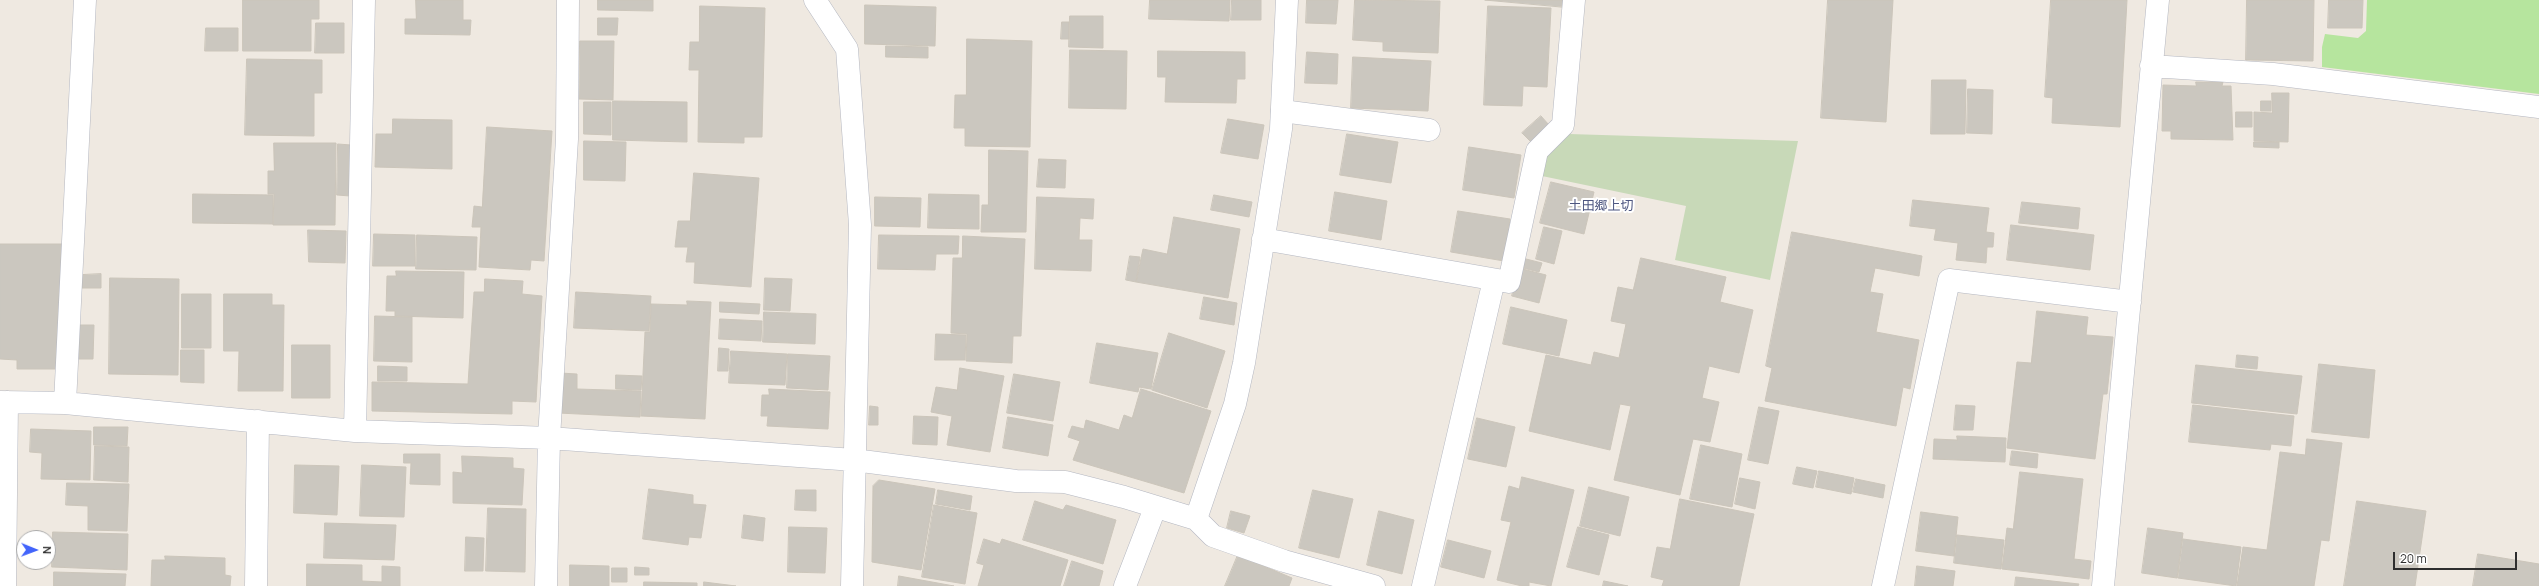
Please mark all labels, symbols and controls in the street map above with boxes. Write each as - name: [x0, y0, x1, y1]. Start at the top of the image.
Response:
- district label: 土田郷上切: [1569, 198, 1633, 214]
- north arrow: [16, 530, 56, 570]
- scale bar: [2395, 544, 2519, 570]
- text: N: [40, 546, 55, 554]
- text: 20 m: [2400, 550, 2427, 567]

